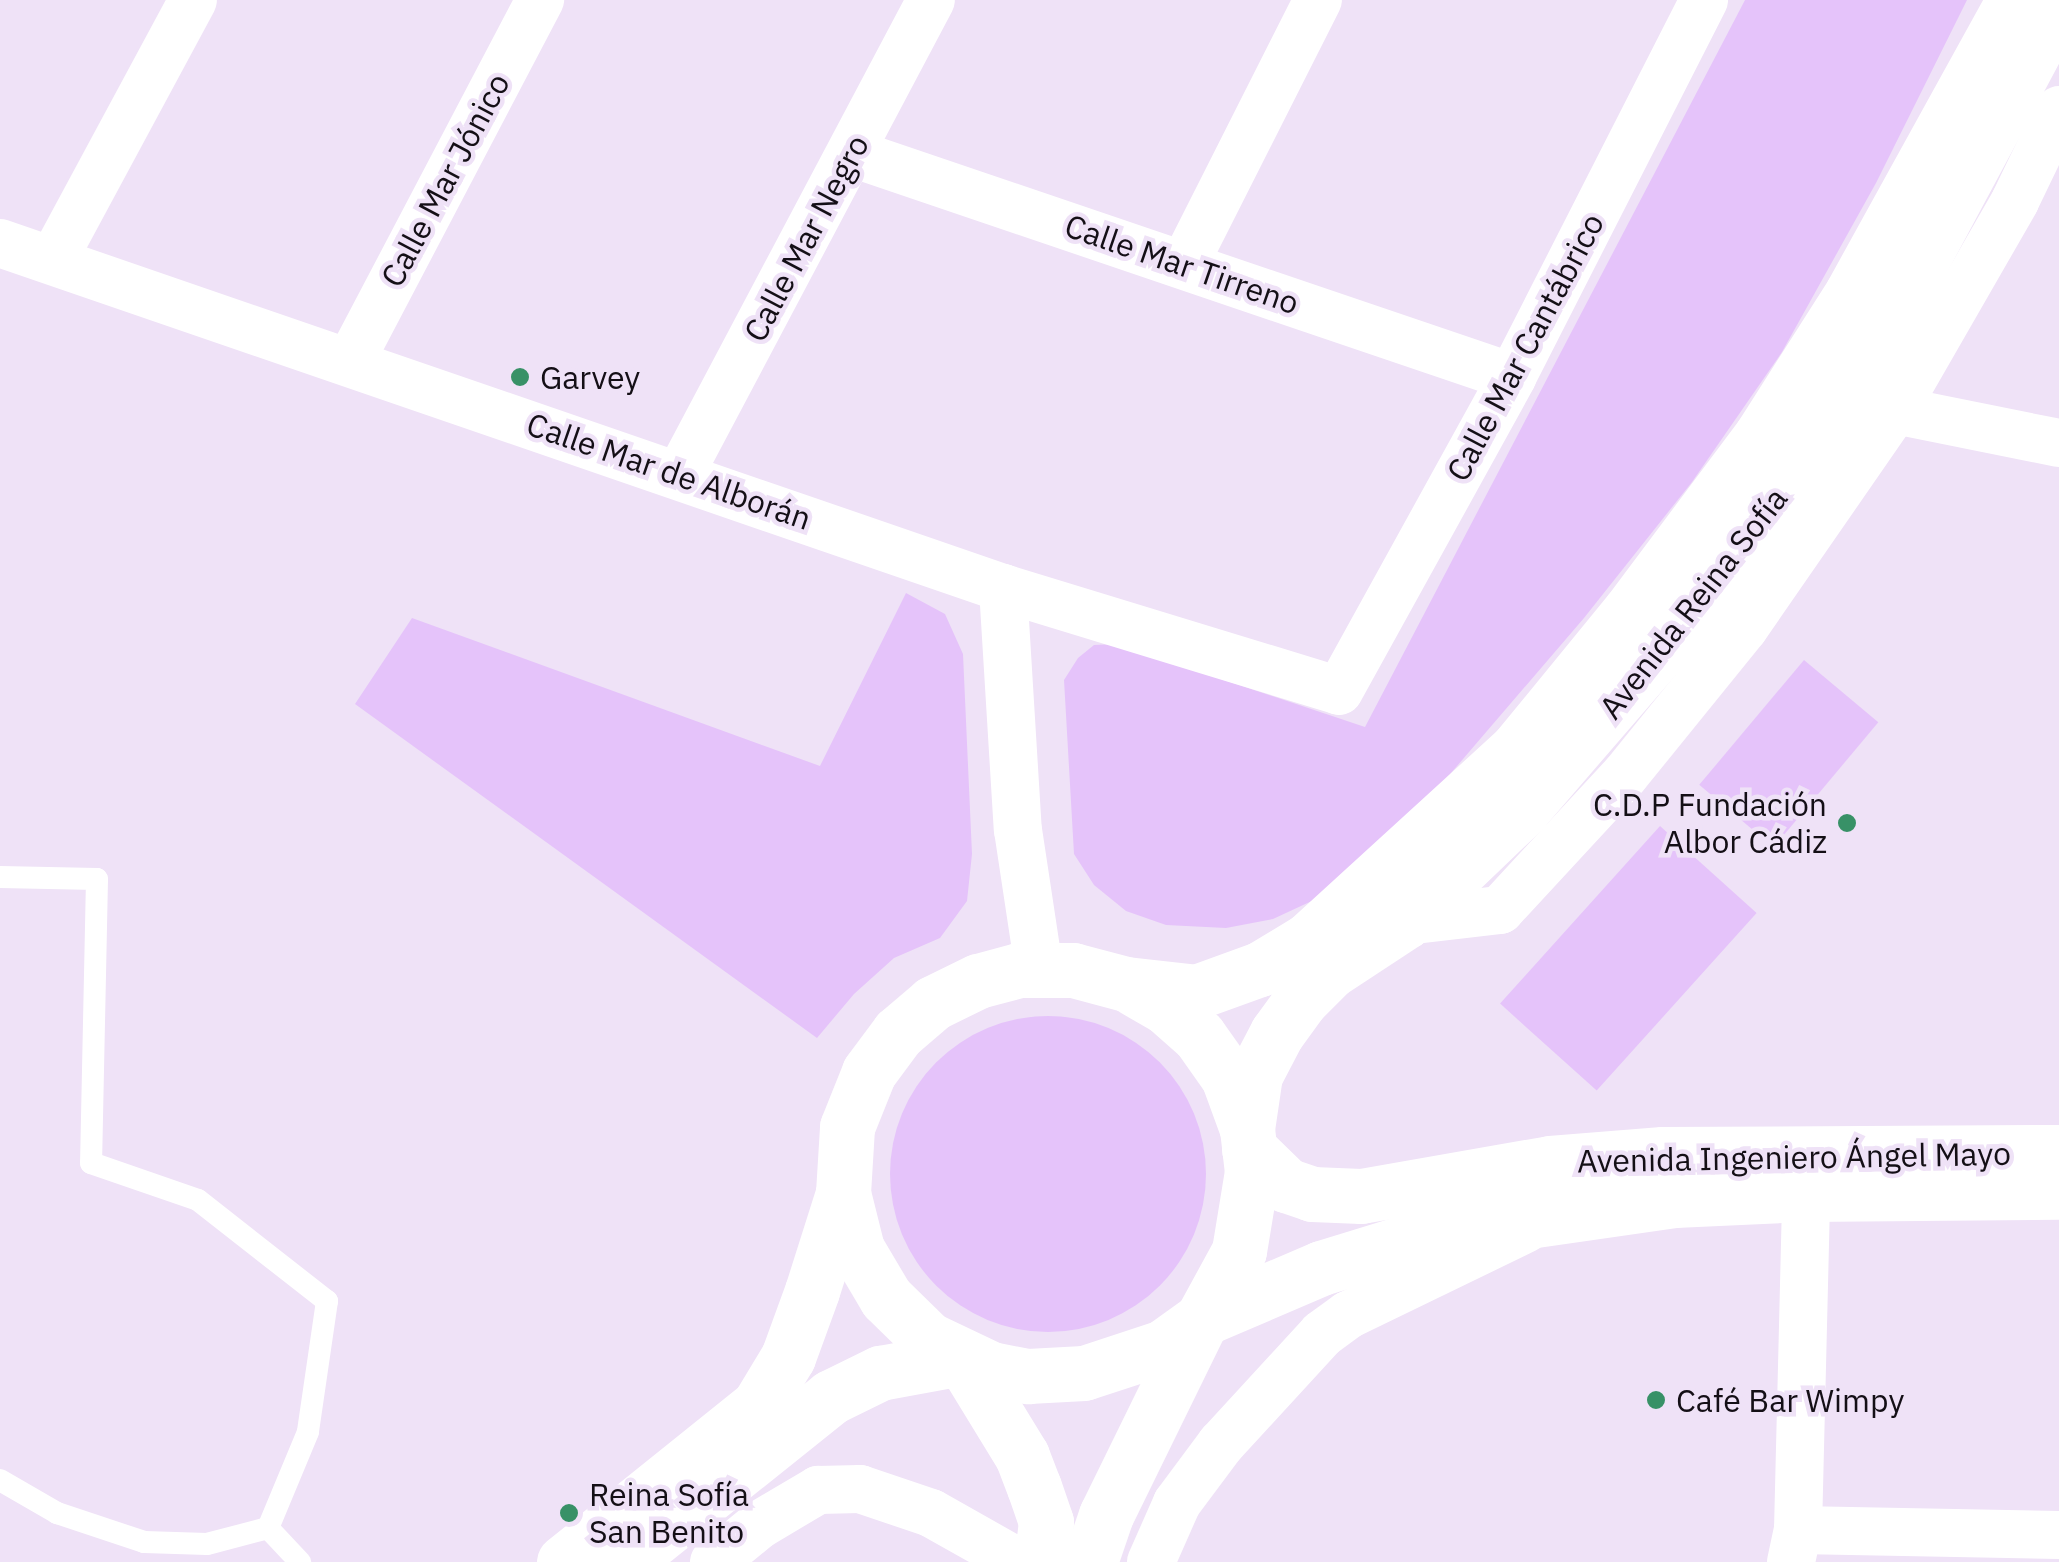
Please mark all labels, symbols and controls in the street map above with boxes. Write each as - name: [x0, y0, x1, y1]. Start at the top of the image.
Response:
- street label: Calle Mar Jónico: [373, 67, 517, 293]
- street label: Calle Mar Negro: [735, 128, 877, 348]
- street label: Calle Mar Tirreno: [1060, 206, 1304, 322]
- street label: Calle Mar Cantábrico: [1438, 207, 1612, 487]
- place label: Garvey: [540, 358, 640, 396]
- marker: Garvey: [509, 366, 531, 388]
- street label: Calle Mar de Alborán: [522, 404, 816, 538]
- street label: Avenida Reina Sofía: [1591, 480, 1795, 726]
- place label: C.D.P Fundación Albor Cádiz: [1593, 786, 1827, 861]
- marker: C.D.P Fundación Albor Cádiz: [1836, 812, 1858, 834]
- street label: Avenida Ingeniero Ángel Mayo: [1577, 1134, 2011, 1180]
- place label: Café Bar Wimpy: [1676, 1381, 1904, 1419]
- marker: Café Bar Wimpy: [1645, 1389, 1667, 1411]
- place label: Reina Sofía San Benito: [589, 1476, 749, 1551]
- marker: Reina Sofía San Benito: [558, 1502, 580, 1524]

